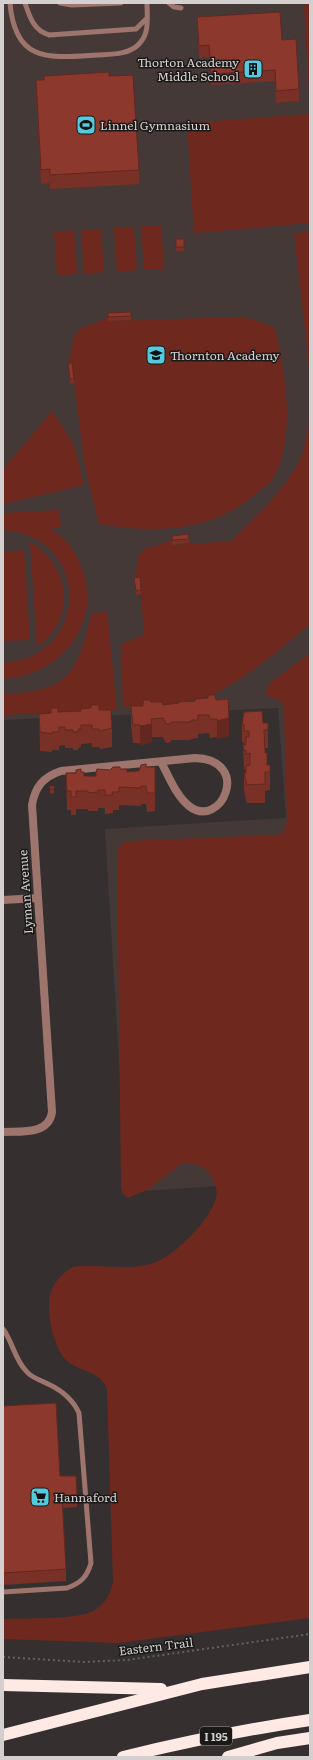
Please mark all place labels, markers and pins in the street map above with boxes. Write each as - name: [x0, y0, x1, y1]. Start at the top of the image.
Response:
- place label: Thorton Academy Middle School: [137, 53, 239, 85]
- building icon: Thorton Academy Middle School: [242, 58, 264, 80]
- sports icon: Linnel Gymnasium: [75, 114, 97, 136]
- place label: Linnel Gymnasium: [100, 116, 210, 134]
- school or university icon: Thornton Academy: [145, 344, 167, 366]
- place label: Thornton Academy: [170, 346, 279, 364]
- supermarket icon: Hannaford: [29, 1486, 51, 1508]
- place label: Hannaford: [54, 1488, 118, 1506]

